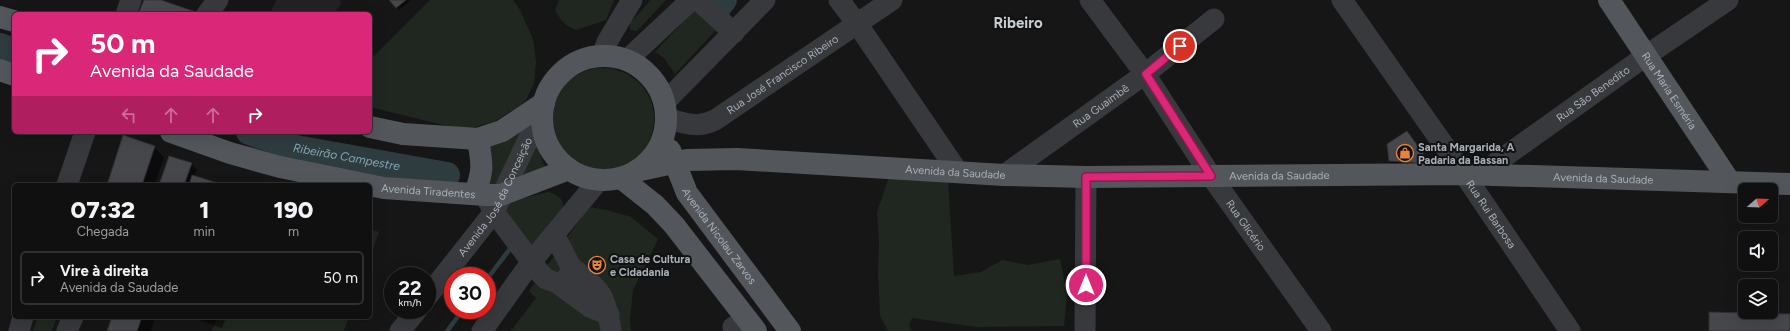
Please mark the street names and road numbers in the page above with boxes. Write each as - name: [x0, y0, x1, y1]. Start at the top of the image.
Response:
- street label: Rua José Francisco Ribeiro: [724, 32, 841, 117]
- street label: Rua Maria Esméria: [1639, 50, 1700, 132]
- street label: Rua São Benedito: [1554, 63, 1632, 124]
- street label: Rua Guaimbê: [1070, 81, 1131, 130]
- street label: Avenida José da Conceição: [455, 135, 535, 259]
- street label: Avenida da Saudade: [905, 163, 1006, 182]
- street label: Avenida da Saudade: [1229, 169, 1330, 182]
- street label: Avenida da Saudade: [1553, 170, 1654, 186]
- street label: Rua Rui Barbosa: [1464, 178, 1519, 251]
- street label: Avenida Tiradentes: [381, 181, 476, 201]
- street label: Avenida Nicolau Zarvos: [679, 187, 759, 287]
- street label: Rua Glicério: [1223, 197, 1268, 253]

